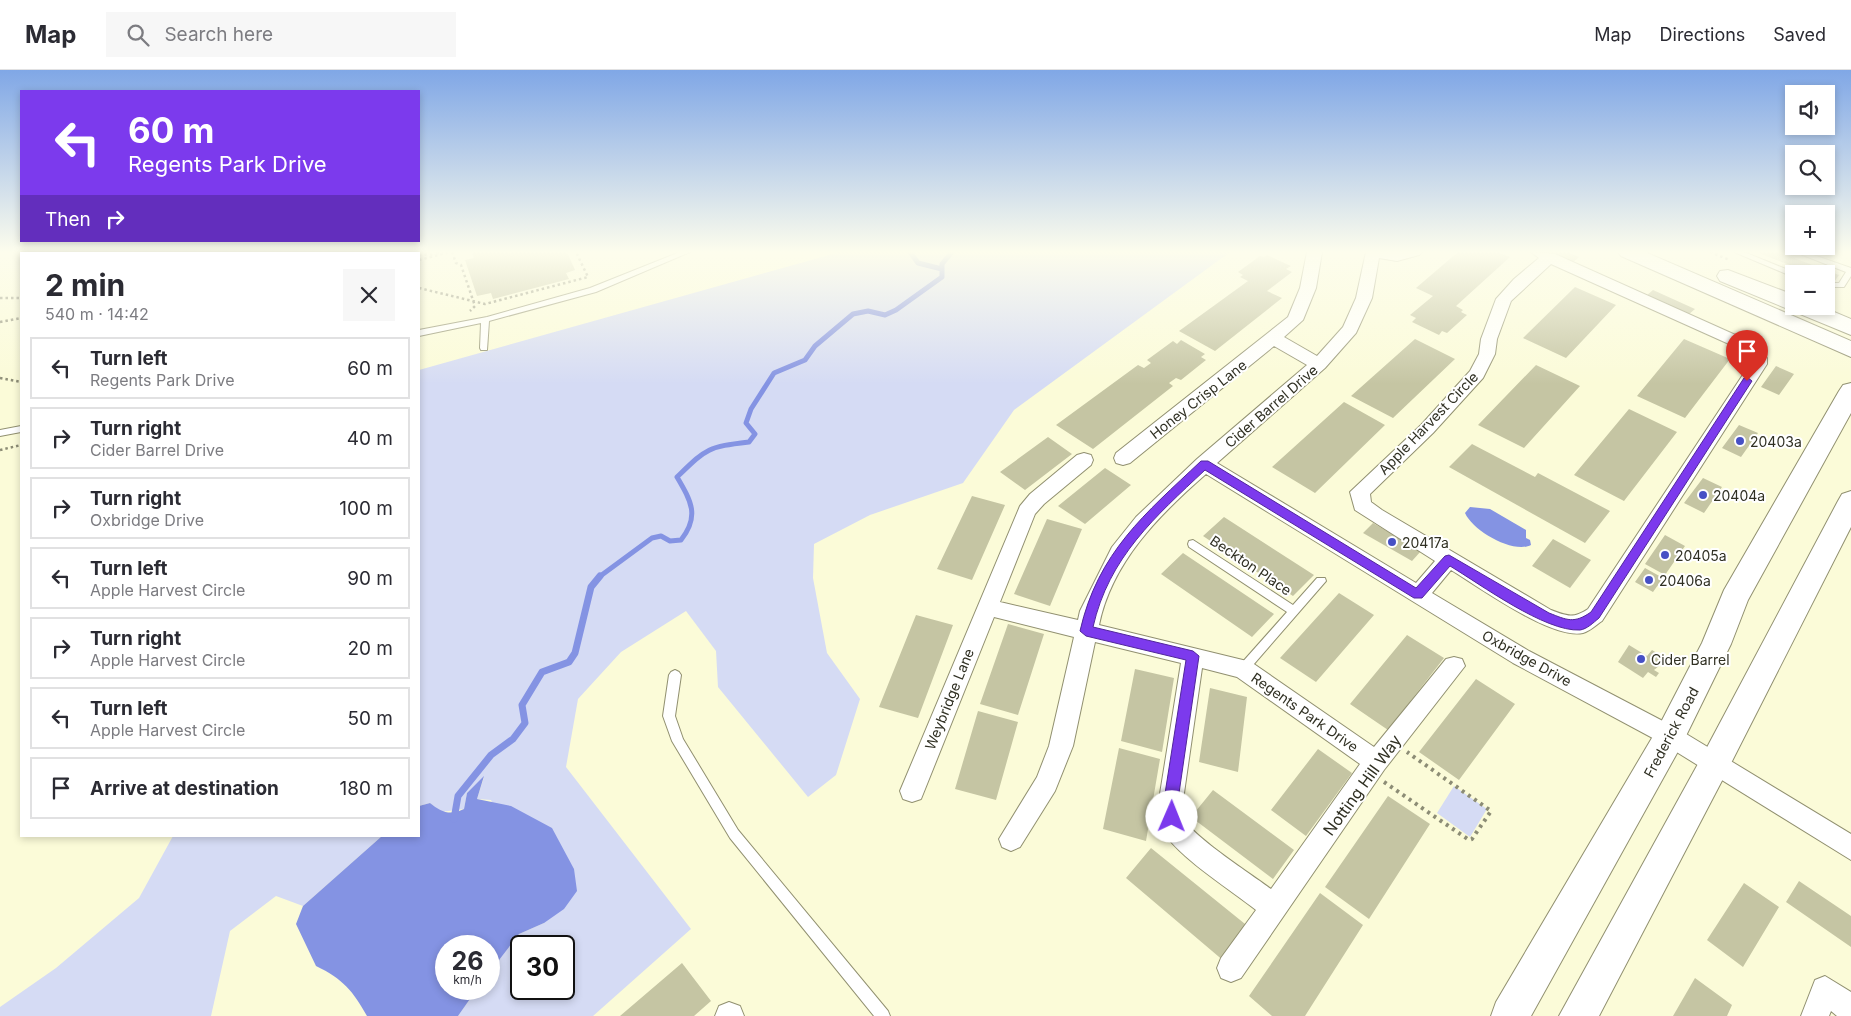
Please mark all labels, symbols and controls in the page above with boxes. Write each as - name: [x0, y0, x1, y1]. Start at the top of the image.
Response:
- search box: [106, 12, 456, 57]
- text: Map: [25, 20, 76, 49]
- icon: search: [124, 21, 152, 49]
- text: Search here: [164, 23, 273, 46]
- text: Map: [1594, 24, 1632, 45]
- text: Directions: [1660, 24, 1745, 45]
- text: Saved: [1773, 24, 1826, 45]
- map controls: [1785, 85, 1835, 315]
- button: sound: [1785, 85, 1835, 135]
- text: 60 m: [128, 109, 215, 151]
- icon: left: [45, 110, 110, 175]
- button: search: [1785, 145, 1835, 195]
- text: Regents Park Drive: [128, 151, 327, 177]
- icon: right: [101, 205, 129, 233]
- button: +: [1785, 205, 1835, 255]
- text: Then: [45, 208, 91, 231]
- button: −: [1785, 265, 1835, 315]
- text: 2 min: [45, 267, 125, 303]
- button: close: [343, 269, 395, 321]
- text: 540 m · 14:42: [45, 304, 149, 324]
- pin: [1726, 330, 1768, 381]
- icon: arrive: [1733, 337, 1761, 365]
- text: Turn left: [90, 347, 168, 370]
- icon: left: [47, 354, 75, 382]
- street label: Honey Crisp Lane: [1146, 356, 1250, 442]
- text: 60 m: [347, 357, 393, 380]
- street label: Cider Barrel Drive: [1221, 361, 1321, 451]
- street label: Apple Harvest Circle: [1375, 368, 1481, 478]
- text: Regents Park Drive: [90, 370, 234, 390]
- text: Turn right: [90, 417, 181, 440]
- icon: right: [47, 424, 75, 452]
- text: 40 m: [347, 427, 393, 450]
- place label: 20403a: [1750, 433, 1802, 450]
- marker: 20403a: [1734, 435, 1746, 447]
- text: Cider Barrel Drive: [90, 440, 224, 460]
- text: Turn right: [90, 487, 181, 510]
- place label: 20404a: [1713, 487, 1765, 504]
- marker: 20404a: [1697, 489, 1709, 501]
- icon: right: [47, 494, 75, 522]
- text: 100 m: [339, 497, 393, 520]
- text: Oxbridge Drive: [90, 510, 204, 530]
- street label: Beckton Place: [1207, 532, 1295, 598]
- place label: 20417a: [1402, 534, 1449, 551]
- marker: 20417a: [1386, 536, 1398, 548]
- place label: 20405a: [1675, 547, 1727, 564]
- marker: 20405a: [1659, 549, 1671, 561]
- text: Turn left: [90, 557, 168, 580]
- icon: left: [47, 564, 75, 592]
- text: 90 m: [347, 567, 393, 590]
- place label: 20406a: [1659, 572, 1711, 589]
- marker: 20406a: [1643, 574, 1655, 586]
- text: Apple Harvest Circle: [90, 580, 245, 600]
- street label: Oxbridge Drive: [1479, 626, 1575, 690]
- text: Turn right: [90, 627, 181, 650]
- icon: right: [47, 634, 75, 662]
- text: 20 m: [347, 637, 393, 660]
- street label: Weybridge Lane: [921, 646, 977, 752]
- text: Apple Harvest Circle: [90, 650, 245, 670]
- place label: Cider Barrel: [1651, 651, 1730, 668]
- marker: Cider Barrel: [1635, 653, 1647, 665]
- street label: Regents Park Drive: [1248, 669, 1362, 755]
- street label: Frederick Road: [1640, 684, 1702, 780]
- text: Turn left: [90, 697, 168, 720]
- icon: left: [47, 704, 75, 732]
- text: 50 m: [347, 707, 393, 730]
- text: Apple Harvest Circle: [90, 720, 245, 740]
- street label: Notting Hill Way: [1319, 731, 1405, 839]
- icon: arrive: [47, 774, 75, 802]
- text: Arrive at destination: [90, 777, 279, 800]
- text: 180 m: [340, 777, 393, 800]
- position arrow: [1145, 790, 1197, 842]
- speed limit sign: 30: [510, 935, 575, 1000]
- text: 26: [452, 946, 483, 976]
- text: km/h: [453, 972, 482, 987]

